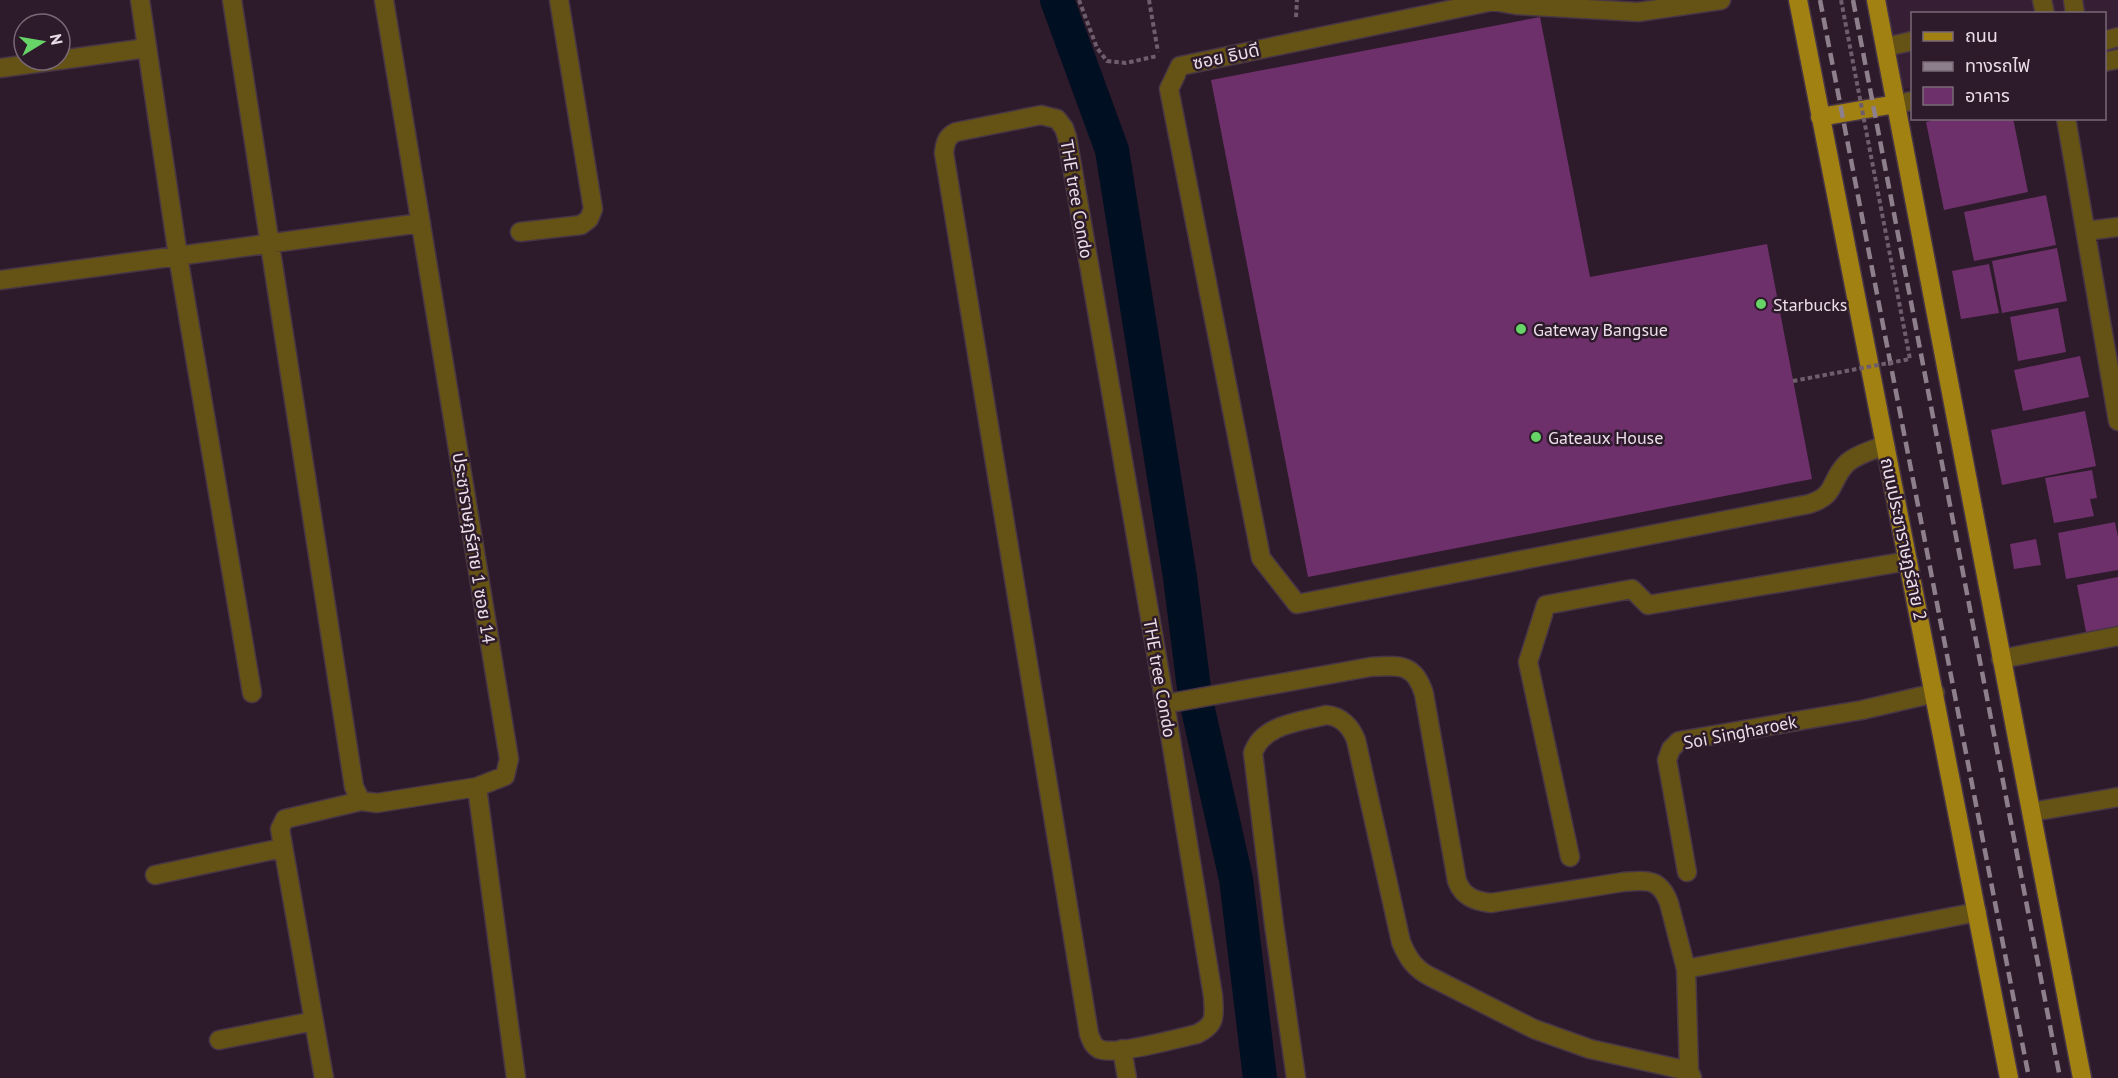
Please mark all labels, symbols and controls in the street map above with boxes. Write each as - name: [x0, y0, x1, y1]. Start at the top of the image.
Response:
- north arrow: [12, 12, 72, 72]
- legend: [1911, 12, 2106, 120]
- text: ถนน: [1965, 24, 1998, 47]
- text: N: [46, 32, 68, 46]
- street label: ซอย ธิบดี: [1191, 38, 1261, 74]
- text: ทางรถไฟ: [1965, 54, 2030, 77]
- text: อาคาร: [1965, 84, 2010, 107]
- street label: THE tree Condo: [1055, 138, 1099, 260]
- place label: Starbucks: [1773, 293, 1847, 316]
- marker: Starbucks: [1754, 297, 1768, 311]
- place label: Gateway Bangsue: [1533, 318, 1668, 341]
- marker: Gateway Bangsue: [1514, 322, 1528, 336]
- place label: Gateaux House: [1548, 426, 1663, 449]
- marker: Gateaux House: [1529, 430, 1543, 444]
- street label: ประชาราษฎร์สาย 1 ซอย 14: [448, 451, 501, 645]
- street label: ถนนประชาราษฎร์สาย 2: [1875, 455, 1933, 623]
- street label: THE tree Condo: [1138, 617, 1182, 739]
- street label: Soi Singharoek: [1681, 710, 1799, 754]

